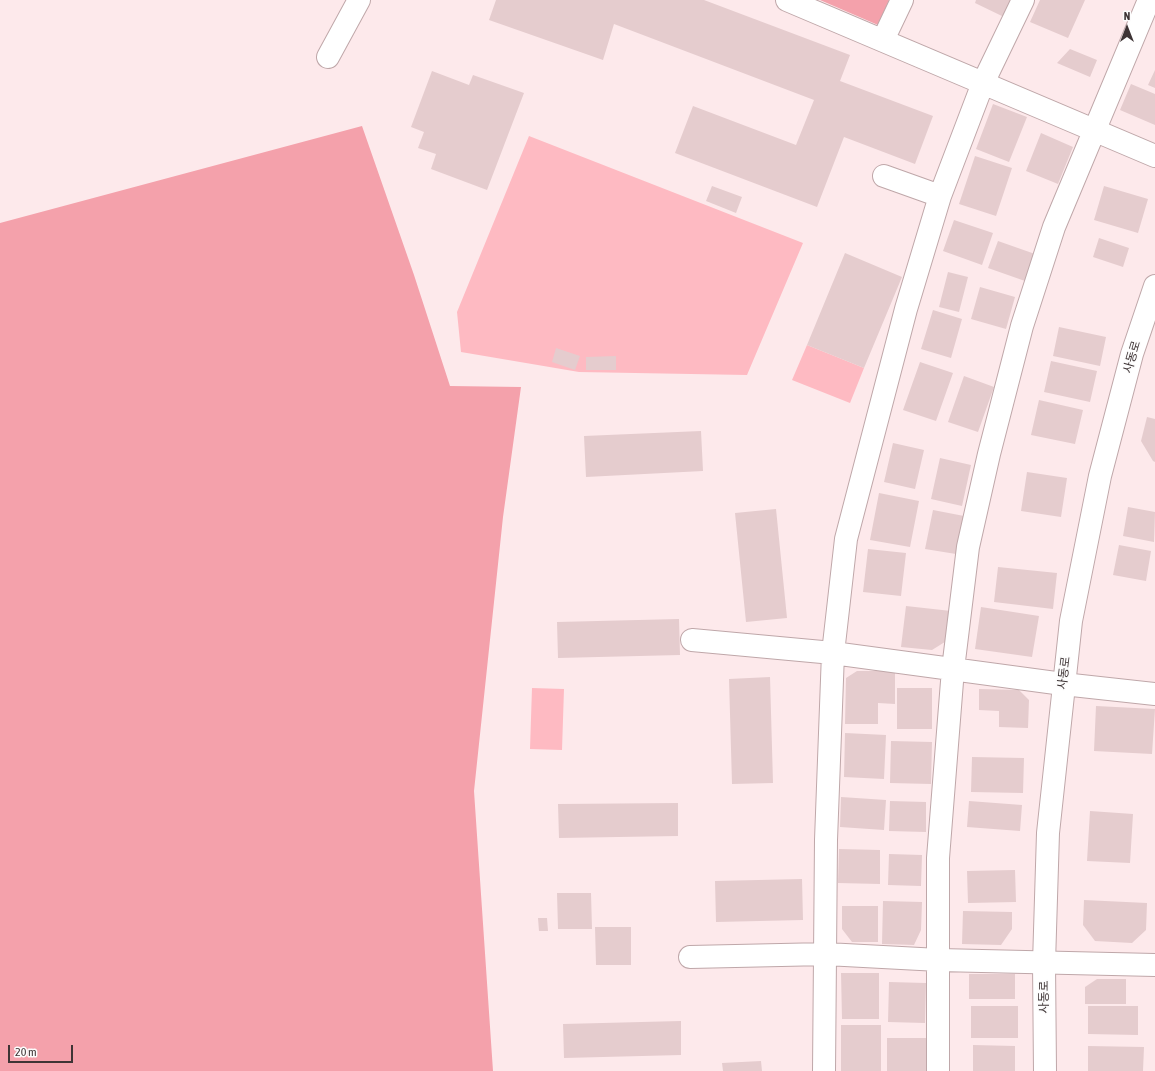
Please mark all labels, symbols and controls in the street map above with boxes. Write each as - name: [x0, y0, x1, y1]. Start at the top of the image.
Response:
- north arrow: [1107, 8, 1147, 48]
- text: N: [1124, 10, 1130, 22]
- street label: 사동로: [1121, 339, 1143, 375]
- street label: 사동로: [1055, 656, 1073, 690]
- street label: 사동로: [1037, 980, 1051, 1014]
- scale bar: [10, 1037, 75, 1063]
- text: 20 m: [15, 1045, 37, 1059]

